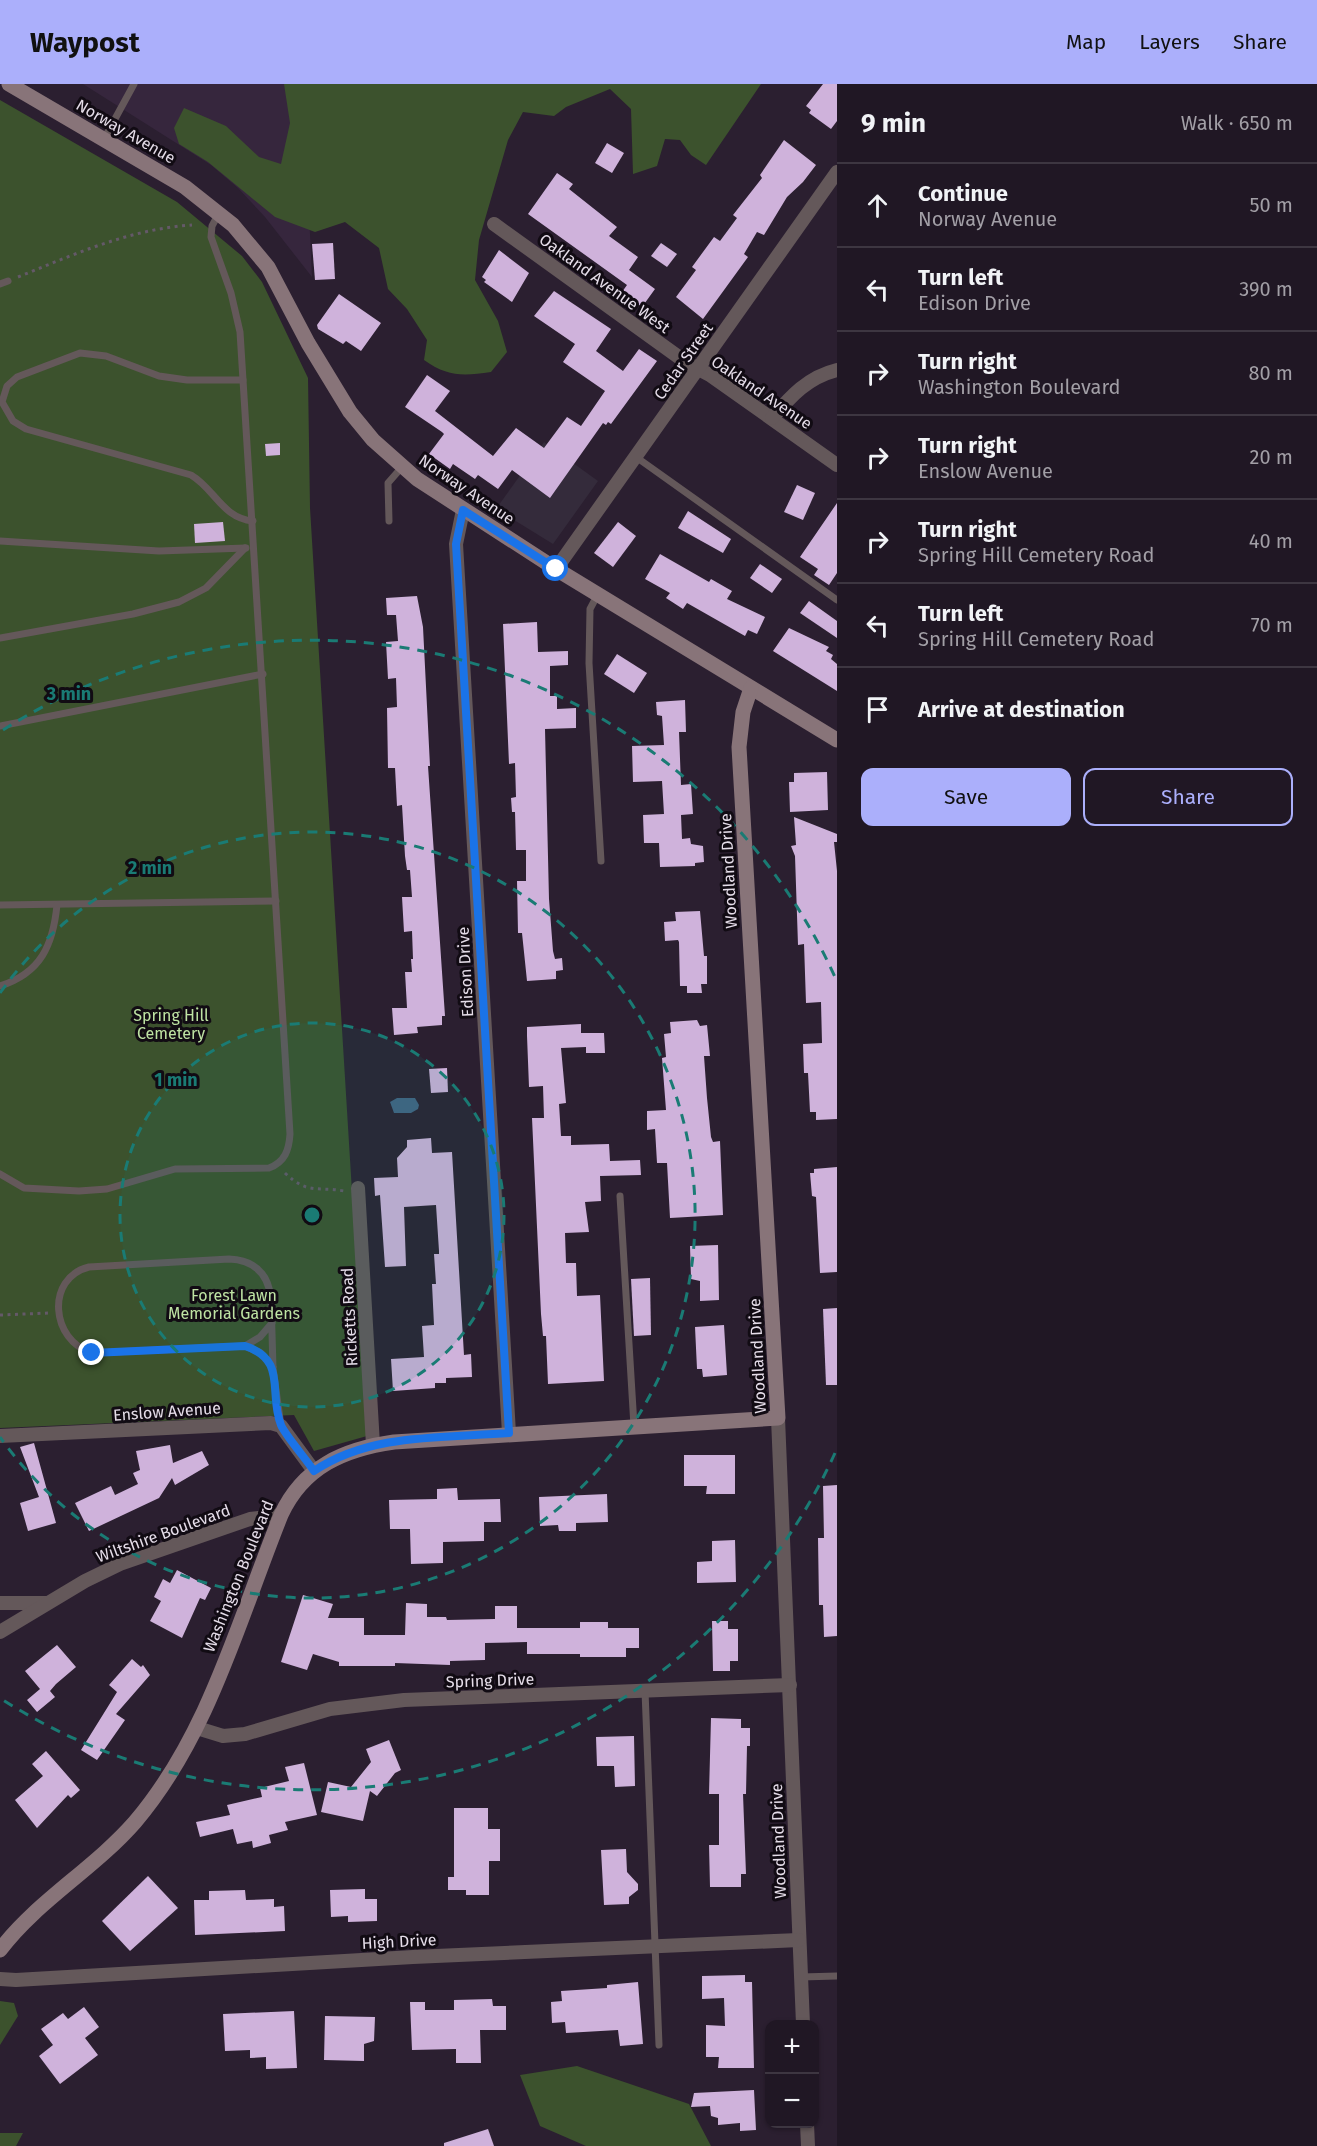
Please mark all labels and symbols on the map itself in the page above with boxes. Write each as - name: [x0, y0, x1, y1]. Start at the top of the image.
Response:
- street label: Norway Avenue: [73, 95, 179, 168]
- street label: Oakland Avenue West: [536, 230, 674, 337]
- street label: Cedar Street: [650, 319, 717, 403]
- street label: Oakland Avenue: [708, 352, 816, 433]
- street label: Norway Avenue: [415, 450, 518, 528]
- route start: [542, 555, 568, 581]
- text: 3 min: [46, 683, 91, 705]
- street label: Woodland Drive: [716, 813, 741, 929]
- text: 2 min: [128, 857, 172, 879]
- street label: Edison Drive: [454, 926, 477, 1018]
- park label: Spring Hill Cemetery: [133, 1006, 209, 1043]
- text: 1 min: [154, 1069, 198, 1091]
- centre of rings: [302, 1205, 322, 1225]
- street label: Ricketts Road: [337, 1267, 362, 1367]
- park label: Forest Lawn Memorial Gardens: [168, 1286, 300, 1323]
- street label: Woodland Drive: [745, 1298, 770, 1414]
- route end: [78, 1339, 104, 1365]
- street label: Enslow Avenue: [112, 1398, 222, 1425]
- street label: Washington Boulevard: [199, 1497, 278, 1655]
- street label: Wiltshire Boulevard: [93, 1500, 233, 1567]
- street label: Spring Drive: [446, 1669, 535, 1692]
- street label: Woodland Drive: [767, 1783, 790, 1899]
- street label: High Drive: [361, 1930, 437, 1953]

